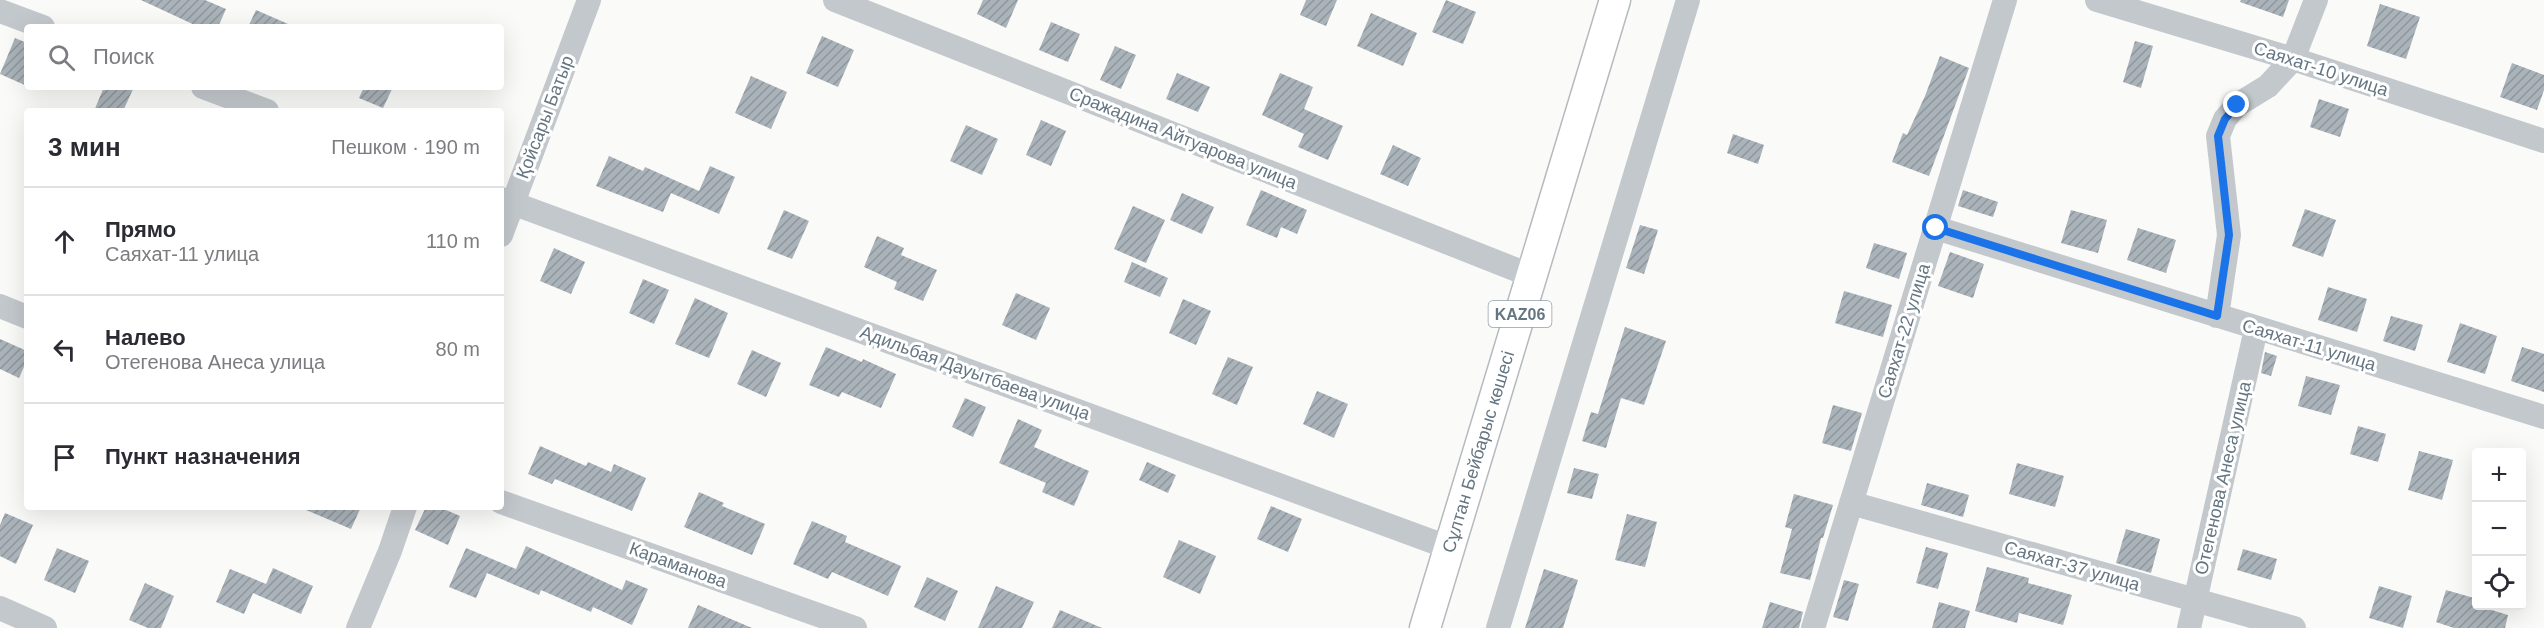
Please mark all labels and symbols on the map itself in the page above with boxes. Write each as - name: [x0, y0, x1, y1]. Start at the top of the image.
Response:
- street label: Саяхат-10 улица: [2251, 38, 2392, 100]
- street label: Қойсары Батыр: [512, 53, 578, 181]
- street label: Сражадина Айтуарова улица: [1066, 83, 1301, 193]
- route end: [2223, 91, 2249, 117]
- route start: [1922, 214, 1948, 240]
- street label: Саяхат-22 улица: [1874, 260, 1934, 401]
- road number: KAZ06: [1488, 301, 1552, 327]
- street label: Саяхат-11 улица: [2240, 315, 2379, 375]
- street label: Адильбая Дауытбаева улица: [857, 322, 1094, 424]
- street label: Сұлтан Бейбарыс көшесі: [1438, 349, 1518, 555]
- street label: Отегенова Анеса улица: [2191, 378, 2255, 577]
- street label: Саяхат-37 улица: [2002, 537, 2143, 595]
- street label: Караманова: [627, 538, 730, 592]

